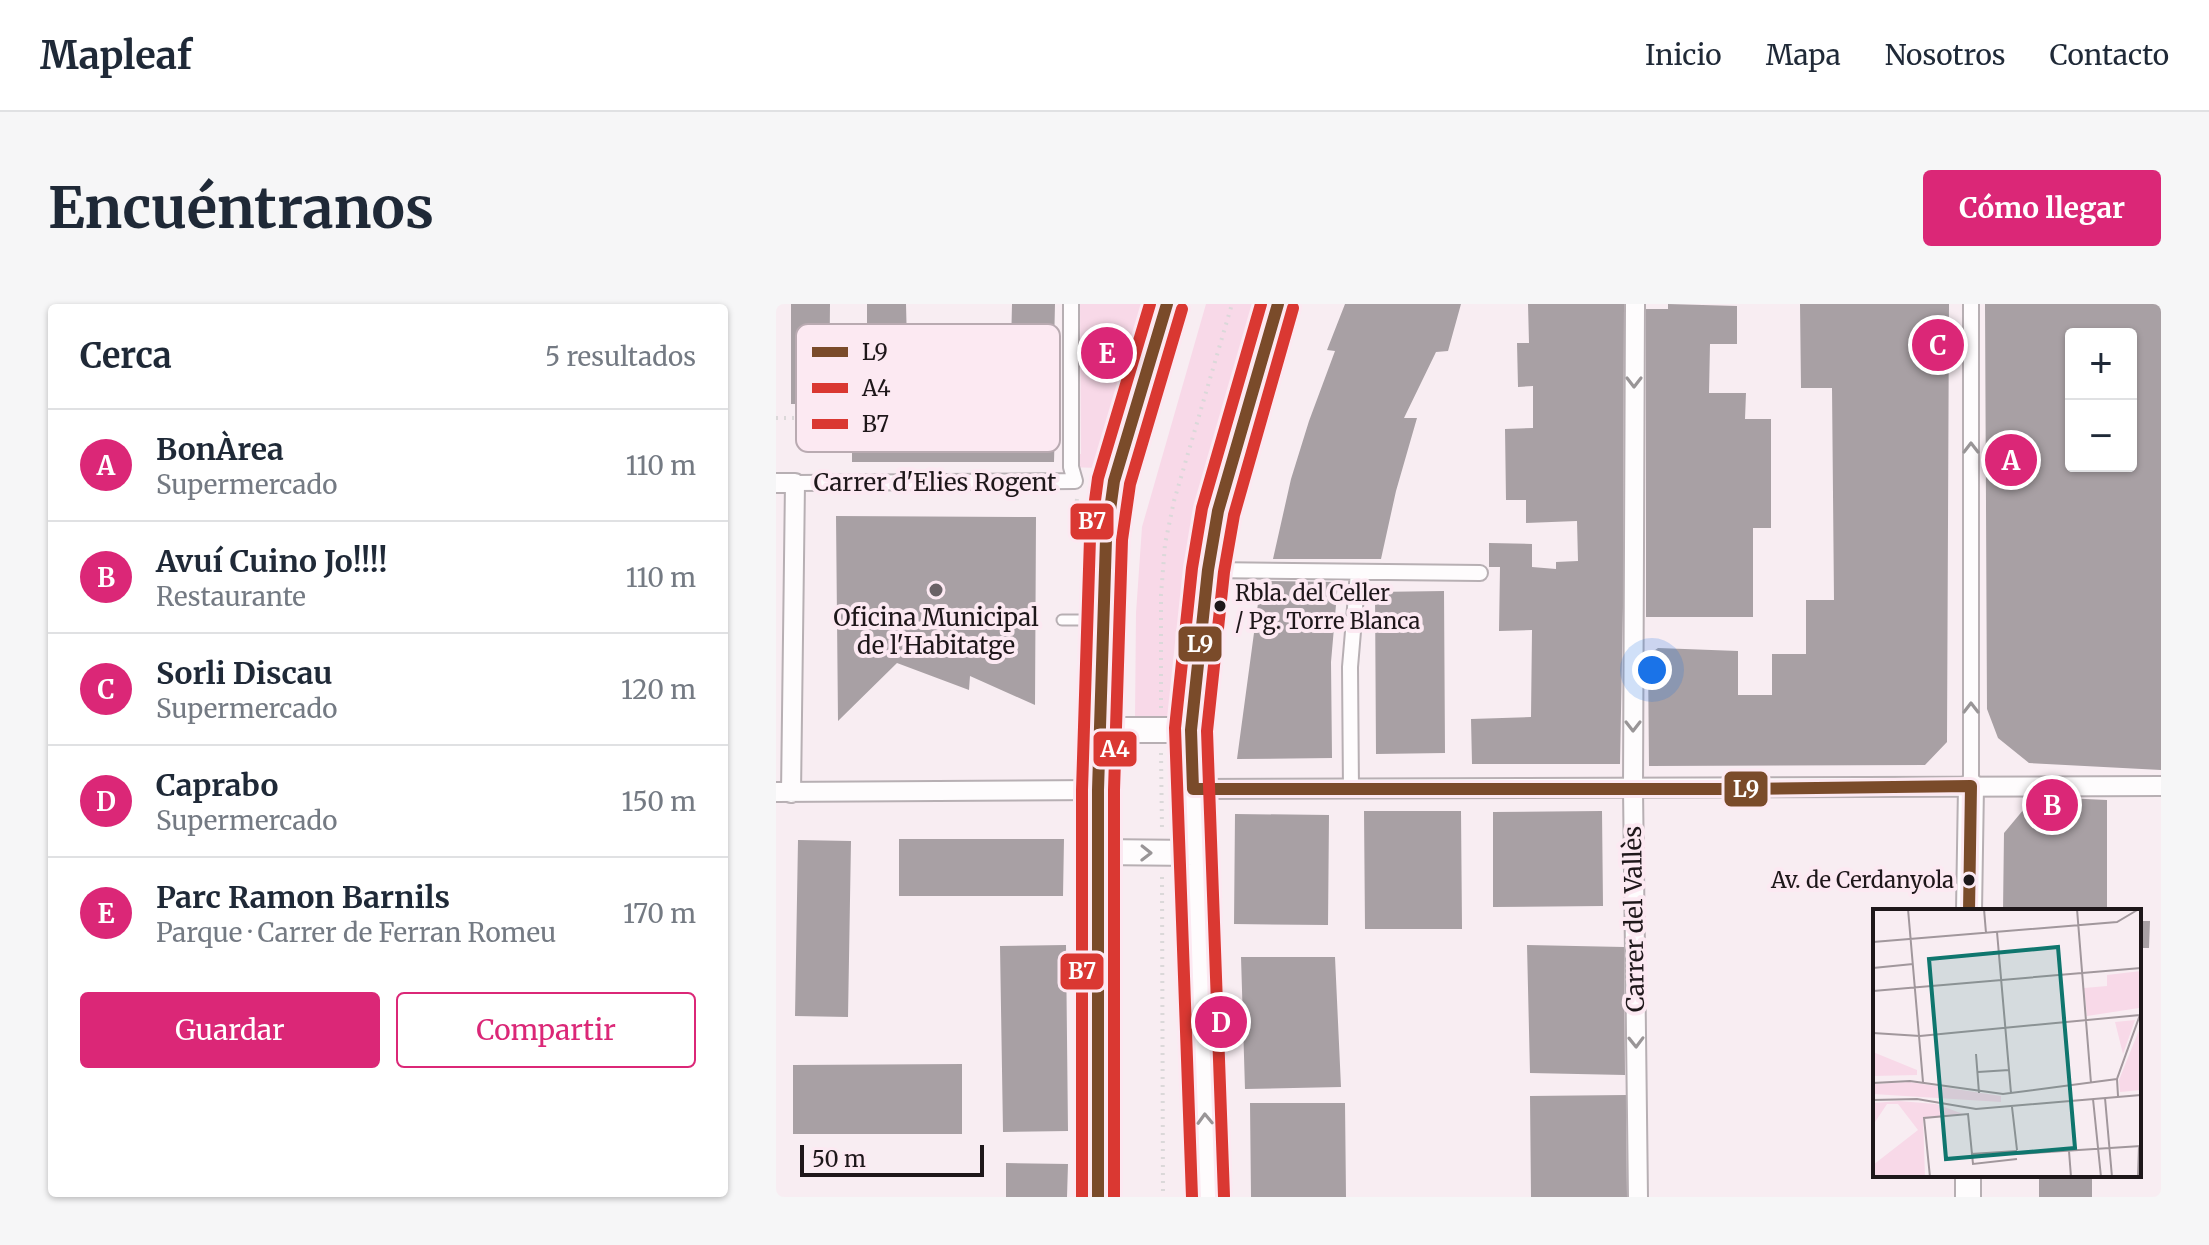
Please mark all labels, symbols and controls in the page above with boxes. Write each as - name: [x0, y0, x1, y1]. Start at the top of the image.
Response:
- text: Mapleaf: [40, 32, 192, 79]
- text: Inicio: [1645, 37, 1722, 73]
- text: Mapa: [1766, 37, 1841, 73]
- text: Nosotros: [1885, 37, 2006, 73]
- text: Contacto: [2050, 37, 2169, 73]
- button: Cómo llegar: [1923, 170, 2161, 246]
- text: Encuéntranos: [48, 173, 434, 243]
- pin: C: [1912, 315, 1964, 375]
- pin: E: [1081, 323, 1133, 383]
- legend: [796, 324, 1060, 452]
- map controls: [2065, 328, 2137, 472]
- button: +: [2065, 328, 2137, 400]
- text: Cerca: [80, 335, 172, 377]
- text: L9: [862, 338, 888, 366]
- text: 5 resultados: [545, 340, 696, 373]
- text: A4: [861, 374, 891, 402]
- one-way arrow: [1626, 376, 1643, 389]
- button: −: [2065, 400, 2137, 472]
- text: B7: [862, 410, 889, 438]
- text: BonÀrea: [156, 430, 284, 468]
- pin: A: [1985, 430, 2037, 490]
- one-way arrow: [1962, 441, 1980, 454]
- text: A: [97, 449, 115, 482]
- text: 110 m: [626, 449, 696, 482]
- street label: Carrer d'Elies Rogent: [814, 467, 1057, 498]
- text: Supermercado: [156, 468, 338, 501]
- line badge: B7: [1069, 502, 1115, 541]
- text: B7: [1078, 507, 1106, 535]
- text: Avuí Cuino Jo!!!!: [156, 542, 387, 580]
- text: B: [97, 561, 115, 594]
- text: 110 m: [626, 561, 696, 594]
- place label: Rbla. del Celler / Pg. Torre Blanca: [1235, 579, 1420, 635]
- text: Restaurante: [156, 580, 306, 613]
- marker: Oficina Municipal de l'Habitatge: [927, 581, 945, 599]
- marker: Rbla. del Celler / Pg. Torre Blanca: [1212, 598, 1228, 614]
- place label: Oficina Municipal de l'Habitatge: [833, 602, 1039, 661]
- line badge: L9: [1177, 625, 1223, 663]
- text: L9: [1187, 630, 1213, 658]
- your location: [1632, 650, 1672, 690]
- text: Sorli Discau: [156, 654, 332, 692]
- text: C: [97, 673, 115, 706]
- text: 120 m: [621, 673, 696, 706]
- text: Supermercado: [156, 692, 338, 725]
- one-way arrow: [1962, 701, 1980, 714]
- one-way arrow: [1624, 720, 1642, 733]
- line badge: A4: [1092, 730, 1138, 768]
- text: A4: [1099, 735, 1130, 763]
- text: Caprabo: [156, 766, 278, 804]
- line badge: L9: [1723, 770, 1769, 808]
- text: L9: [1733, 775, 1759, 803]
- pin: B: [2026, 775, 2078, 835]
- text: D: [96, 785, 116, 818]
- text: 150 m: [622, 785, 696, 818]
- text: Supermercado: [156, 804, 338, 837]
- street label: Carrer del Vallès: [1617, 826, 1651, 1012]
- one-way arrow: [1140, 844, 1153, 862]
- place label: Av. de Cerdanyola: [1770, 866, 1954, 894]
- marker: Av. de Cerdanyola: [1961, 872, 1977, 888]
- text: Parc Ramon Barnils: [156, 878, 450, 916]
- text: E: [98, 897, 114, 930]
- text: 170 m: [623, 897, 696, 930]
- inset map: [1873, 909, 2141, 1177]
- text: Parque · Carrer de Ferran Romeu: [156, 916, 556, 949]
- line badge: B7: [1059, 952, 1105, 991]
- text: B7: [1068, 957, 1096, 985]
- button: Guardar: [80, 992, 380, 1068]
- button: Compartir: [396, 992, 696, 1068]
- pin: D: [1195, 992, 1247, 1052]
- one-way arrow: [1627, 1036, 1645, 1049]
- one-way arrow: [1196, 1112, 1213, 1125]
- scale bar: [800, 1141, 984, 1177]
- text: 50 m: [812, 1145, 866, 1173]

